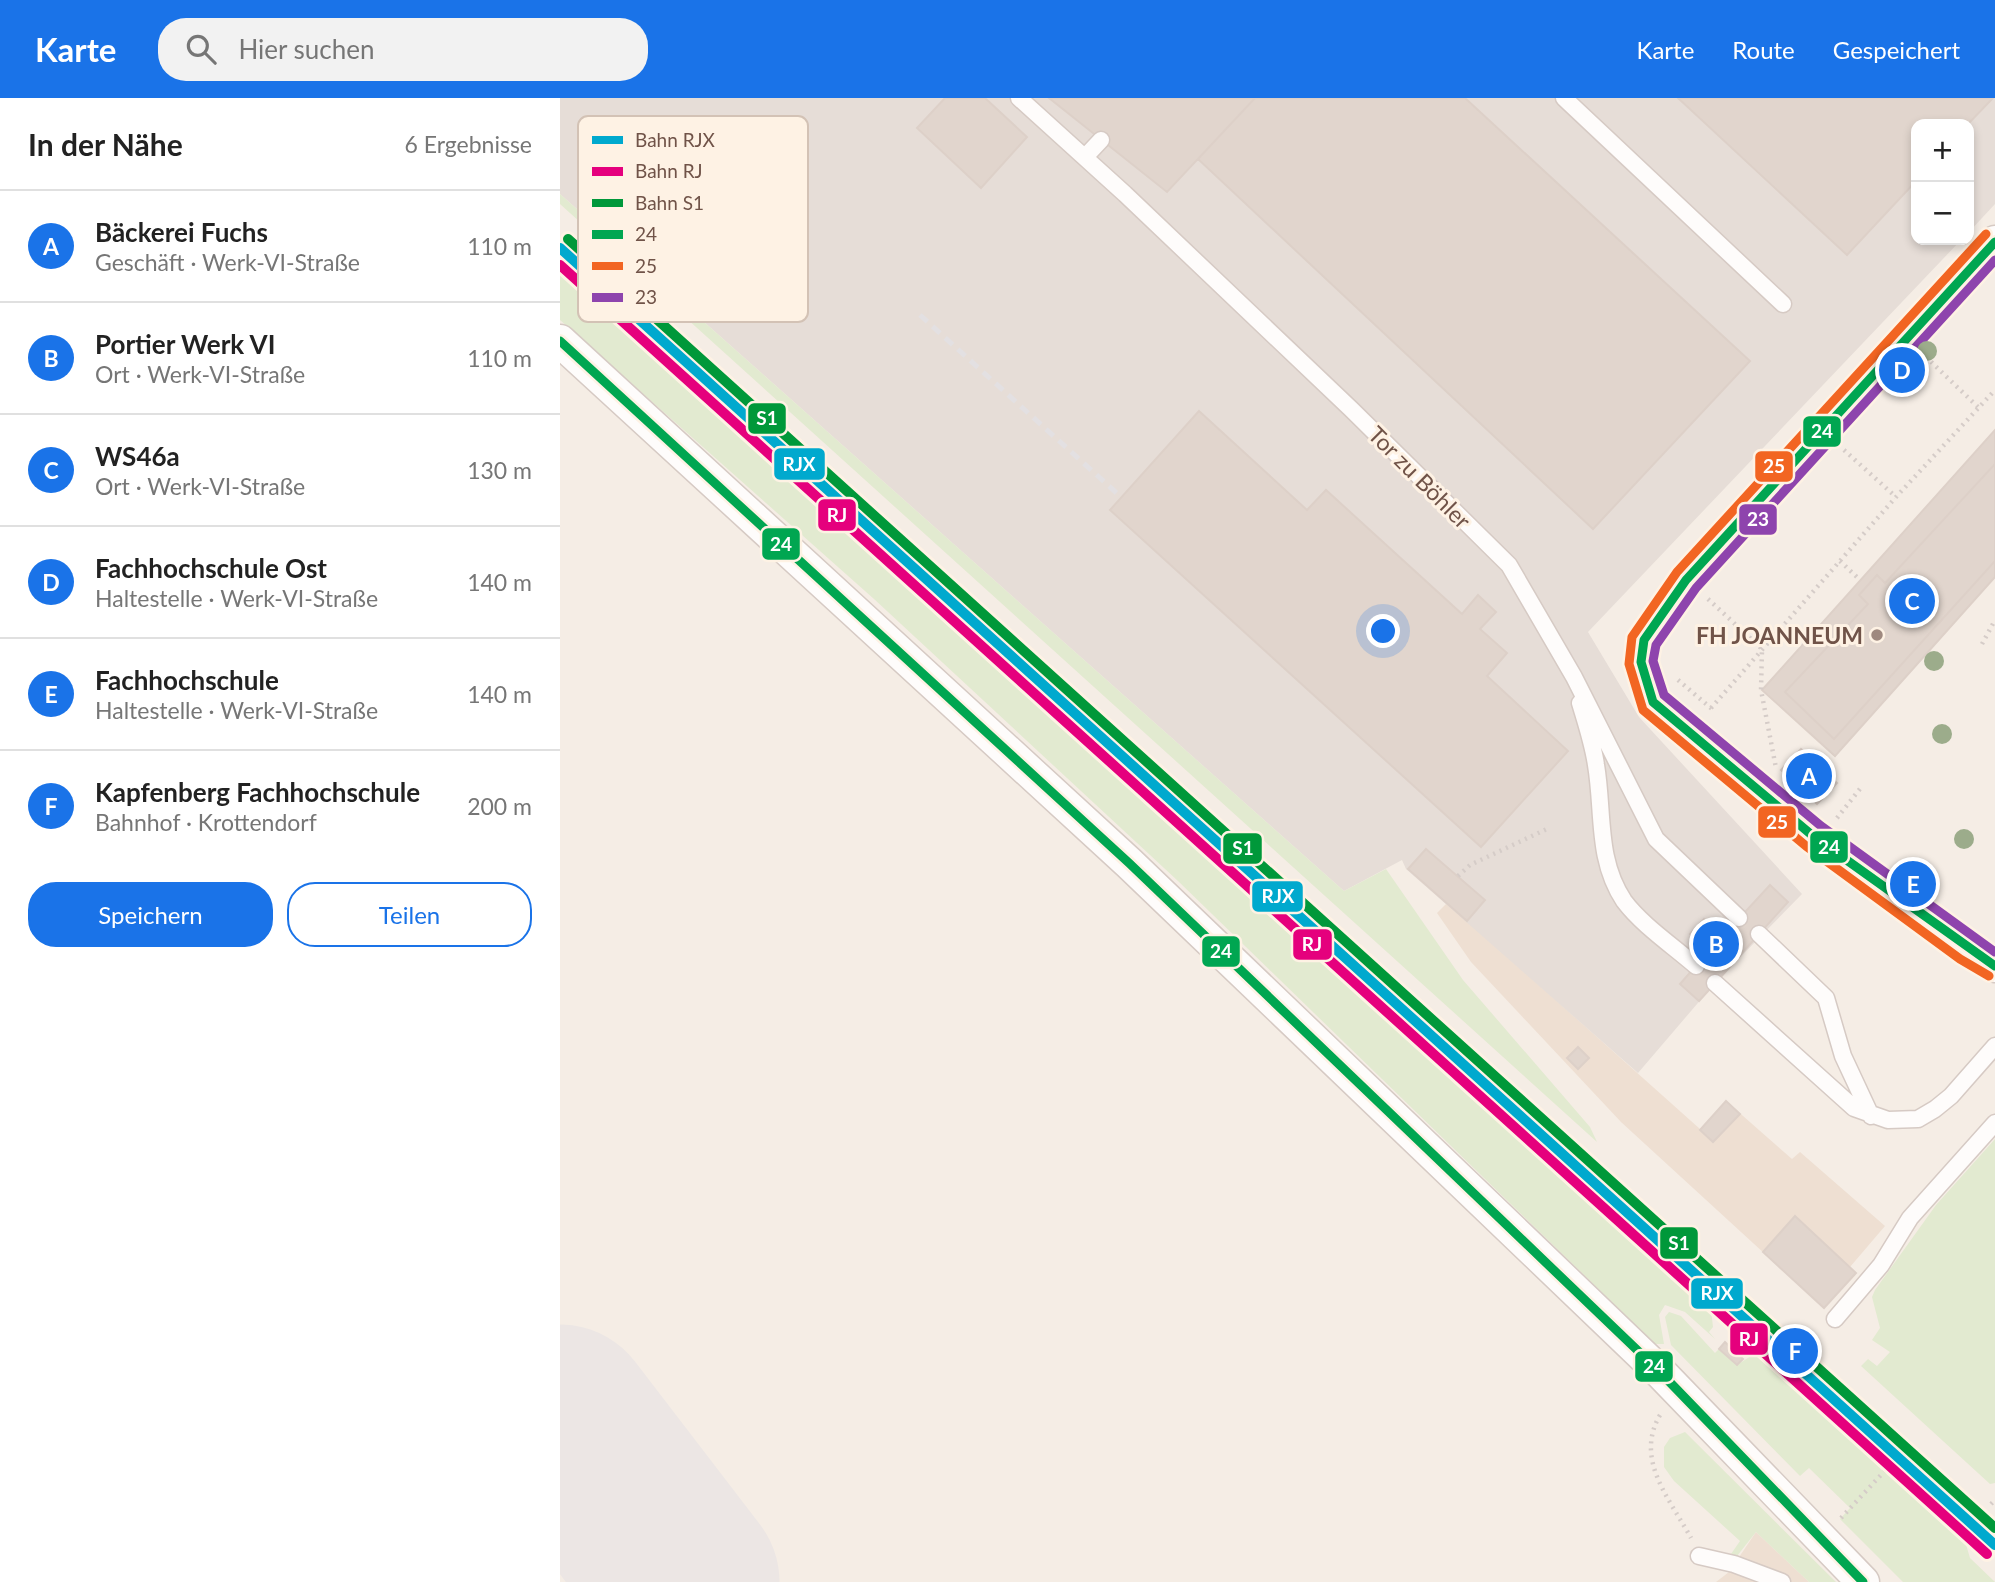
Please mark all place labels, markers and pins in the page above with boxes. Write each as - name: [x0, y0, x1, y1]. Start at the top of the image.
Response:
- pin: D: [1879, 344, 1925, 396]
- pin: C: [1889, 575, 1935, 627]
- place label: FH JOANNEUM: [1696, 621, 1863, 649]
- marker: FH JOANNEUM: [1869, 627, 1885, 643]
- pin: A: [1786, 750, 1832, 802]
- pin: E: [1890, 858, 1936, 910]
- pin: B: [1693, 918, 1739, 970]
- pin: F: [1772, 1325, 1818, 1377]

